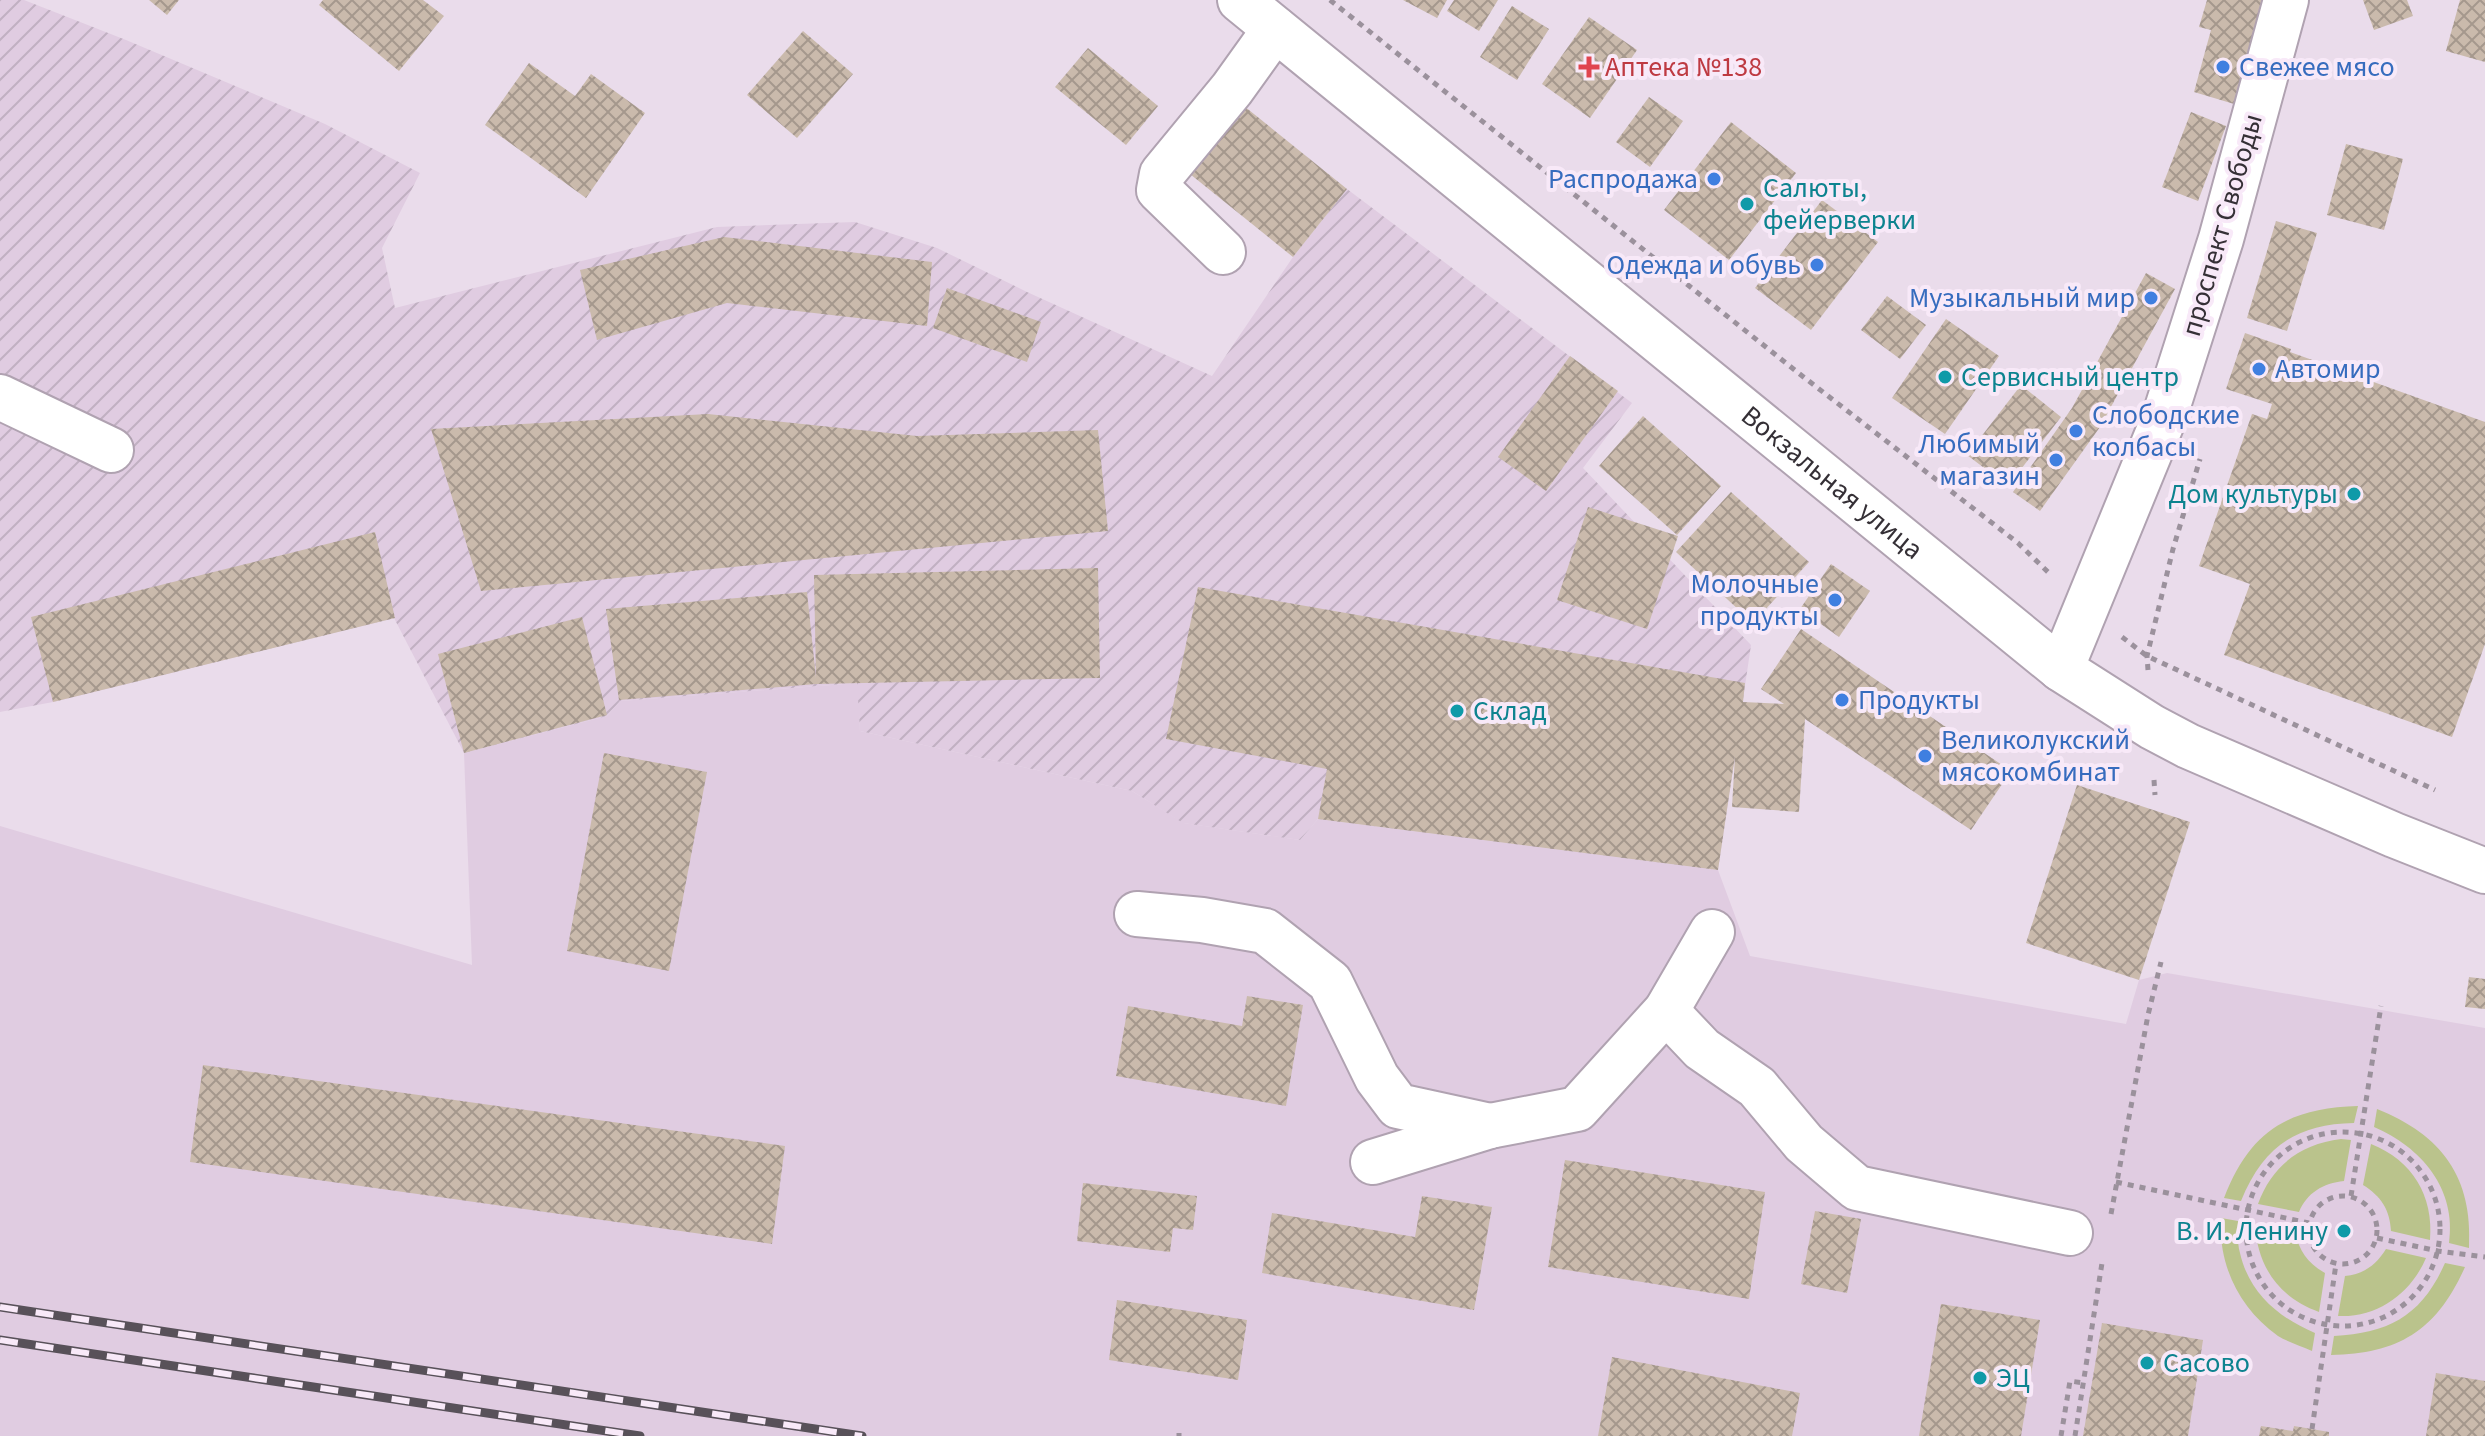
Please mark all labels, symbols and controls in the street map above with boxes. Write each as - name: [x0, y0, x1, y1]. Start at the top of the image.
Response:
- place label: Аптека №138: [1605, 47, 1762, 87]
- place label: Свежее мясо: [2239, 47, 2395, 87]
- marker: Аптека №138: [1580, 58, 1598, 76]
- marker: Свежее мясо: [2214, 58, 2232, 76]
- street label: проспект Свободы: [2171, 109, 2273, 341]
- place label: Распродажа: [1548, 159, 1698, 199]
- place label: Салюты, фейерверки: [1763, 168, 1916, 240]
- marker: Распродажа: [1705, 170, 1723, 188]
- marker: Салюты, фейерверки: [1738, 195, 1756, 213]
- place label: Одежда и обувь: [1607, 245, 1801, 285]
- marker: Одежда и обувь: [1808, 256, 1826, 274]
- place label: Музыкальный мир: [1909, 278, 2135, 318]
- marker: Музыкальный мир: [2142, 289, 2160, 307]
- place label: Автомир: [2275, 349, 2381, 389]
- place label: Сервисный центр: [1961, 357, 2179, 397]
- marker: Автомир: [2250, 360, 2268, 378]
- marker: Сервисный центр: [1936, 368, 1954, 386]
- place label: Слободские колбасы: [2092, 395, 2240, 467]
- street label: Вокзальная улица: [1733, 396, 1932, 569]
- marker: Слободские колбасы: [2067, 422, 2085, 440]
- place label: Любимый магазин: [1918, 424, 2040, 496]
- marker: Любимый магазин: [2047, 451, 2065, 469]
- place label: Дом культуры: [2168, 474, 2338, 514]
- marker: Дом культуры: [2345, 485, 2363, 503]
- place label: Молочные продукты: [1691, 564, 1819, 636]
- marker: Молочные продукты: [1826, 591, 1844, 609]
- place label: Продукты: [1858, 680, 1980, 720]
- place label: Склад: [1473, 691, 1547, 731]
- marker: Продукты: [1833, 691, 1851, 709]
- marker: Склад: [1448, 702, 1466, 720]
- place label: Великолукский мясокомбинат: [1941, 720, 2130, 792]
- marker: Великолукский мясокомбинат: [1916, 747, 1934, 765]
- place label: В. И. Ленину: [2176, 1211, 2328, 1251]
- marker: В. И. Ленину: [2335, 1222, 2353, 1240]
- place label: Сасово: [2163, 1343, 2250, 1383]
- marker: Сасово: [2138, 1354, 2156, 1372]
- place label: ЭЦ: [1996, 1358, 2030, 1398]
- marker: ЭЦ: [1971, 1369, 1989, 1387]

